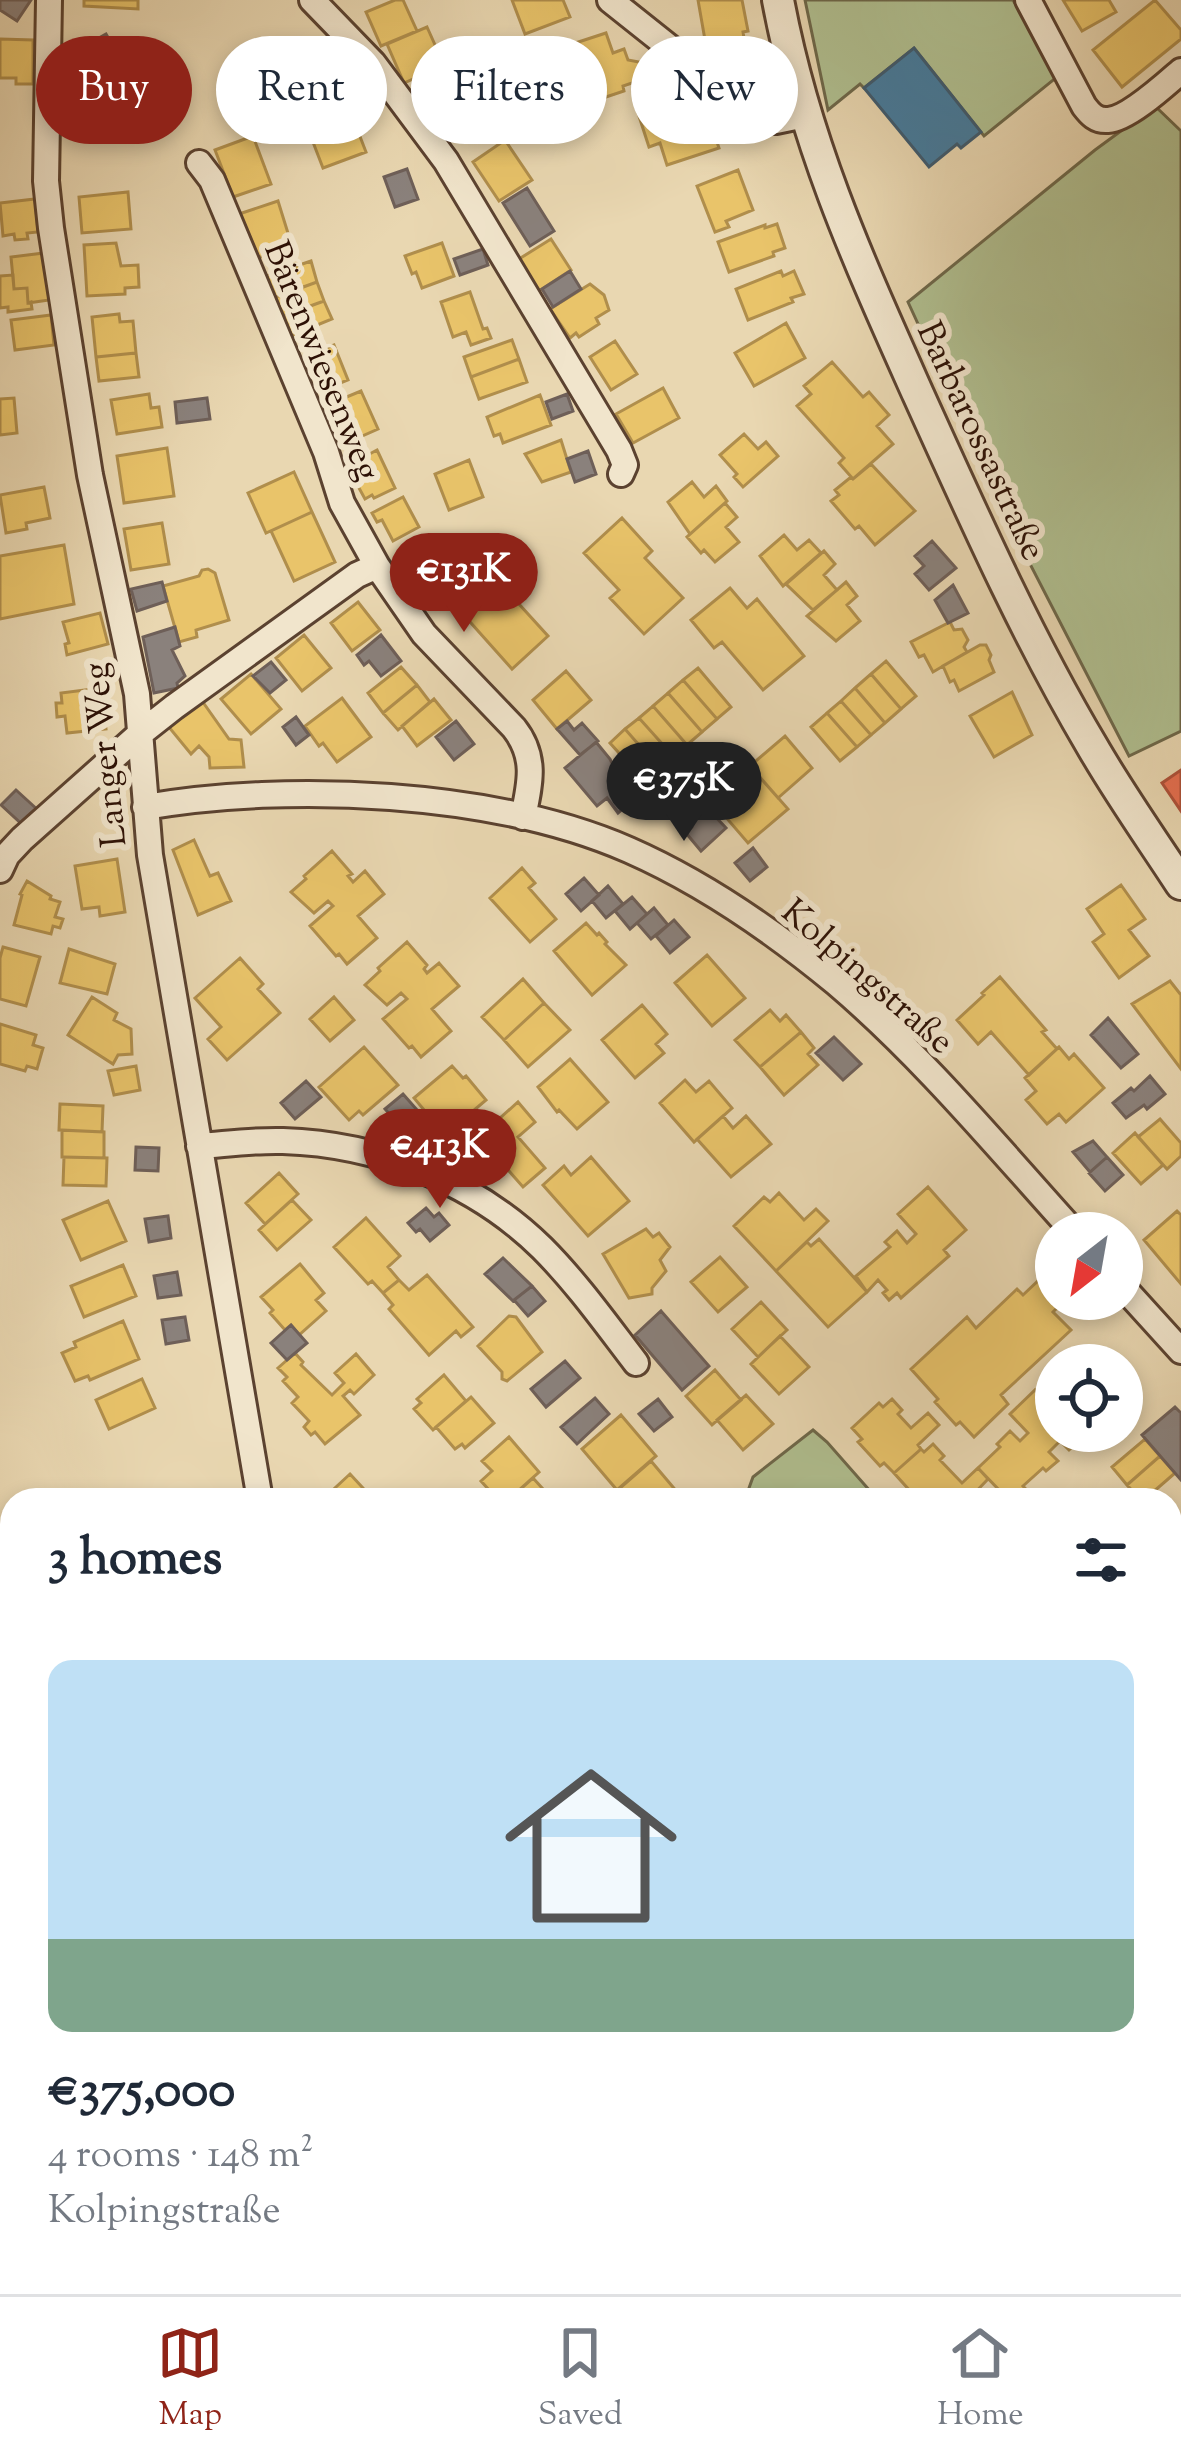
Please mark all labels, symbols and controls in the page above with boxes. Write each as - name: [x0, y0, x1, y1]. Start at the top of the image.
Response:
- chip: Buy: [36, 36, 192, 144]
- chip: Rent: [216, 36, 387, 144]
- chip: Filters: [411, 36, 607, 144]
- chip: New: [631, 36, 798, 144]
- street label: Bärenwiesenweg: [249, 234, 392, 489]
- street label: Barbarossastraße: [901, 314, 1057, 570]
- pin: €131K: [380, 533, 548, 635]
- text: €131K: [417, 544, 511, 600]
- street label: Langer Weg: [71, 660, 143, 849]
- pin: €375K: [600, 742, 768, 844]
- text: €375K: [634, 753, 734, 809]
- street label: Kolpingstraße: [768, 888, 964, 1068]
- pin: €413K: [356, 1109, 524, 1211]
- text: €413K: [390, 1120, 490, 1176]
- north arrow: [1035, 1212, 1143, 1320]
- map controls: [1035, 1212, 1143, 1452]
- button: locate: [1035, 1344, 1143, 1452]
- text: 3 homes: [48, 1524, 222, 1597]
- icon: filters: [1068, 1527, 1134, 1593]
- icon: home: [483, 1738, 699, 1954]
- text: €375,000: [48, 2056, 235, 2129]
- text: 4 rooms · 148 m²: [48, 2129, 313, 2185]
- text: Kolpingstraße: [48, 2185, 281, 2241]
- tab: Map: [157, 2320, 223, 2440]
- tab: Saved: [538, 2320, 623, 2440]
- tab: Home: [937, 2320, 1024, 2440]

